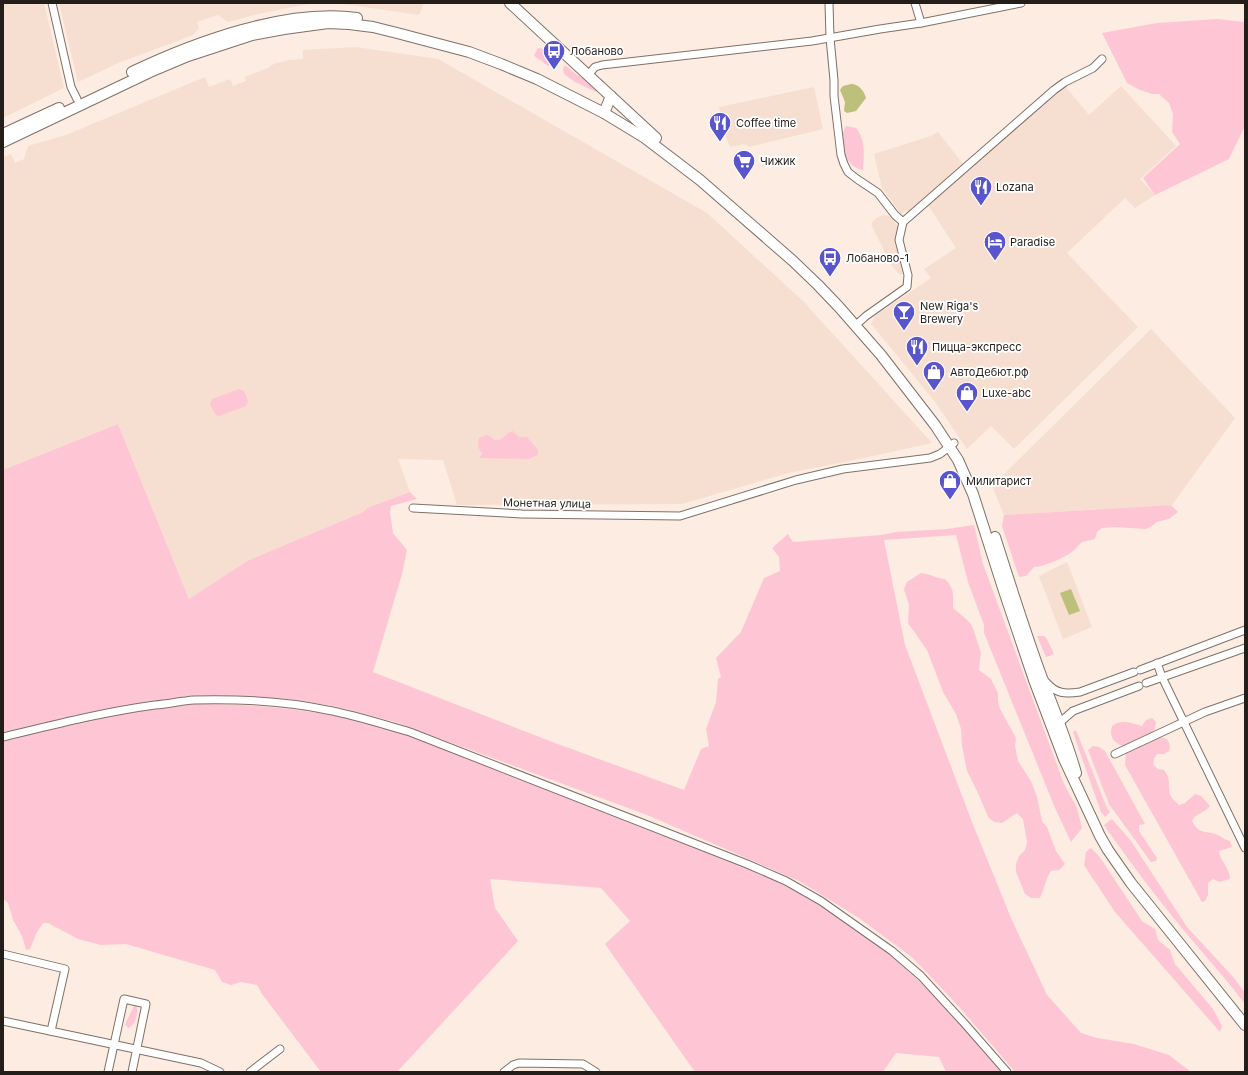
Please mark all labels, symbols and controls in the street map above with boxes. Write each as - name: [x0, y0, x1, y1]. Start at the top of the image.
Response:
- bus stop icon: Лобаново: [541, 38, 567, 71]
- place label: Лобаново: [570, 44, 624, 58]
- restaurant icon: Coffee time: [707, 110, 733, 143]
- place label: Coffee time: [736, 116, 796, 130]
- supermarket icon: Чижик: [731, 148, 757, 181]
- place label: Чижик: [760, 154, 796, 168]
- restaurant icon: Lozana: [968, 174, 994, 207]
- place label: Lozana: [996, 180, 1034, 194]
- hotel icon: Paradise: [982, 229, 1008, 262]
- place label: Paradise: [1010, 235, 1055, 249]
- bus stop icon: Лобаново-1: [817, 245, 843, 278]
- place label: Лобаново-1: [846, 251, 909, 265]
- bar icon: New Riga's Brewery: [891, 299, 917, 332]
- place label: New Riga's Brewery: [920, 299, 979, 326]
- restaurant icon: Пицца-экспресс: [904, 334, 930, 367]
- place label: Пицца-экспресс: [932, 340, 1021, 354]
- shop icon: АвтоДебют.рф: [921, 359, 947, 392]
- place label: АвтоДебют.рф: [950, 365, 1029, 379]
- shop icon: Luxe-abc: [954, 380, 980, 413]
- place label: Luxe-abc: [982, 386, 1031, 400]
- shop icon: Милитарист: [937, 468, 963, 501]
- place label: Милитарист: [966, 474, 1032, 488]
- street label: Монетная улица: [503, 495, 591, 511]

